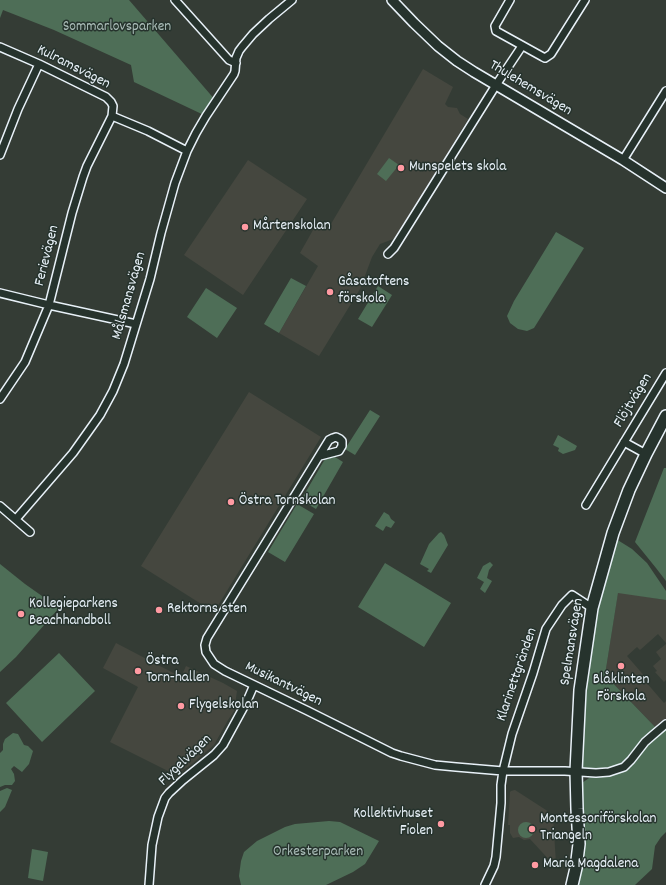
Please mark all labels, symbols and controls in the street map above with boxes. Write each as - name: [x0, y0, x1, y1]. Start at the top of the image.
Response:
- park label: Sommarlovsparken: [63, 19, 171, 37]
- street label: Kulramsvägen: [33, 42, 113, 94]
- street label: Thulehemsvägen: [485, 57, 575, 121]
- place label: Munspelets skola: [409, 159, 506, 177]
- marker: Munspelets skola: [396, 163, 406, 173]
- place label: Mårtenskolan: [253, 218, 331, 236]
- marker: Mårtenskolan: [240, 222, 250, 232]
- street label: Ferievägen: [32, 224, 64, 288]
- street label: Målsmansvägen: [109, 250, 151, 342]
- place label: Gåsatoftens förskola: [338, 274, 409, 309]
- marker: Gåsatoftens förskola: [325, 287, 335, 297]
- street label: Flöjtvägen: [611, 371, 657, 431]
- place label: Östra Tornskolan: [239, 493, 336, 511]
- marker: Östra Tornskolan: [226, 497, 236, 507]
- place label: Kollegieparkens Beachhandboll: [29, 596, 118, 631]
- street label: Spelmansvägen: [557, 597, 589, 687]
- place label: Rektorns sten: [167, 601, 247, 619]
- marker: Rektorns sten: [154, 605, 164, 615]
- marker: Kollegieparkens Beachhandboll: [16, 609, 26, 619]
- street label: Klarinettgränden: [494, 626, 542, 724]
- place label: Östra Torn-hallen: [146, 653, 210, 688]
- street label: Musikantvägen: [241, 659, 325, 711]
- marker: Blåklinten Förskola: [616, 661, 626, 671]
- marker: Östra Torn-hallen: [133, 666, 143, 676]
- place label: Blåklinten Förskola: [593, 672, 649, 707]
- place label: Flygelskolan: [189, 697, 259, 715]
- marker: Flygelskolan: [176, 701, 186, 711]
- street label: Flygelvägen: [156, 731, 216, 791]
- place label: Kollektivhuset Fiolen: [353, 806, 433, 841]
- place label: Montessoriförskolan Triangeln: [540, 811, 656, 846]
- marker: Kollektivhuset Fiolen: [436, 819, 446, 829]
- marker: Montessoriförskolan Triangeln: [527, 824, 537, 834]
- park label: Orkesterparken: [273, 844, 363, 862]
- place label: Maria Magdalena: [543, 856, 638, 874]
- marker: Maria Magdalena: [530, 860, 540, 870]

